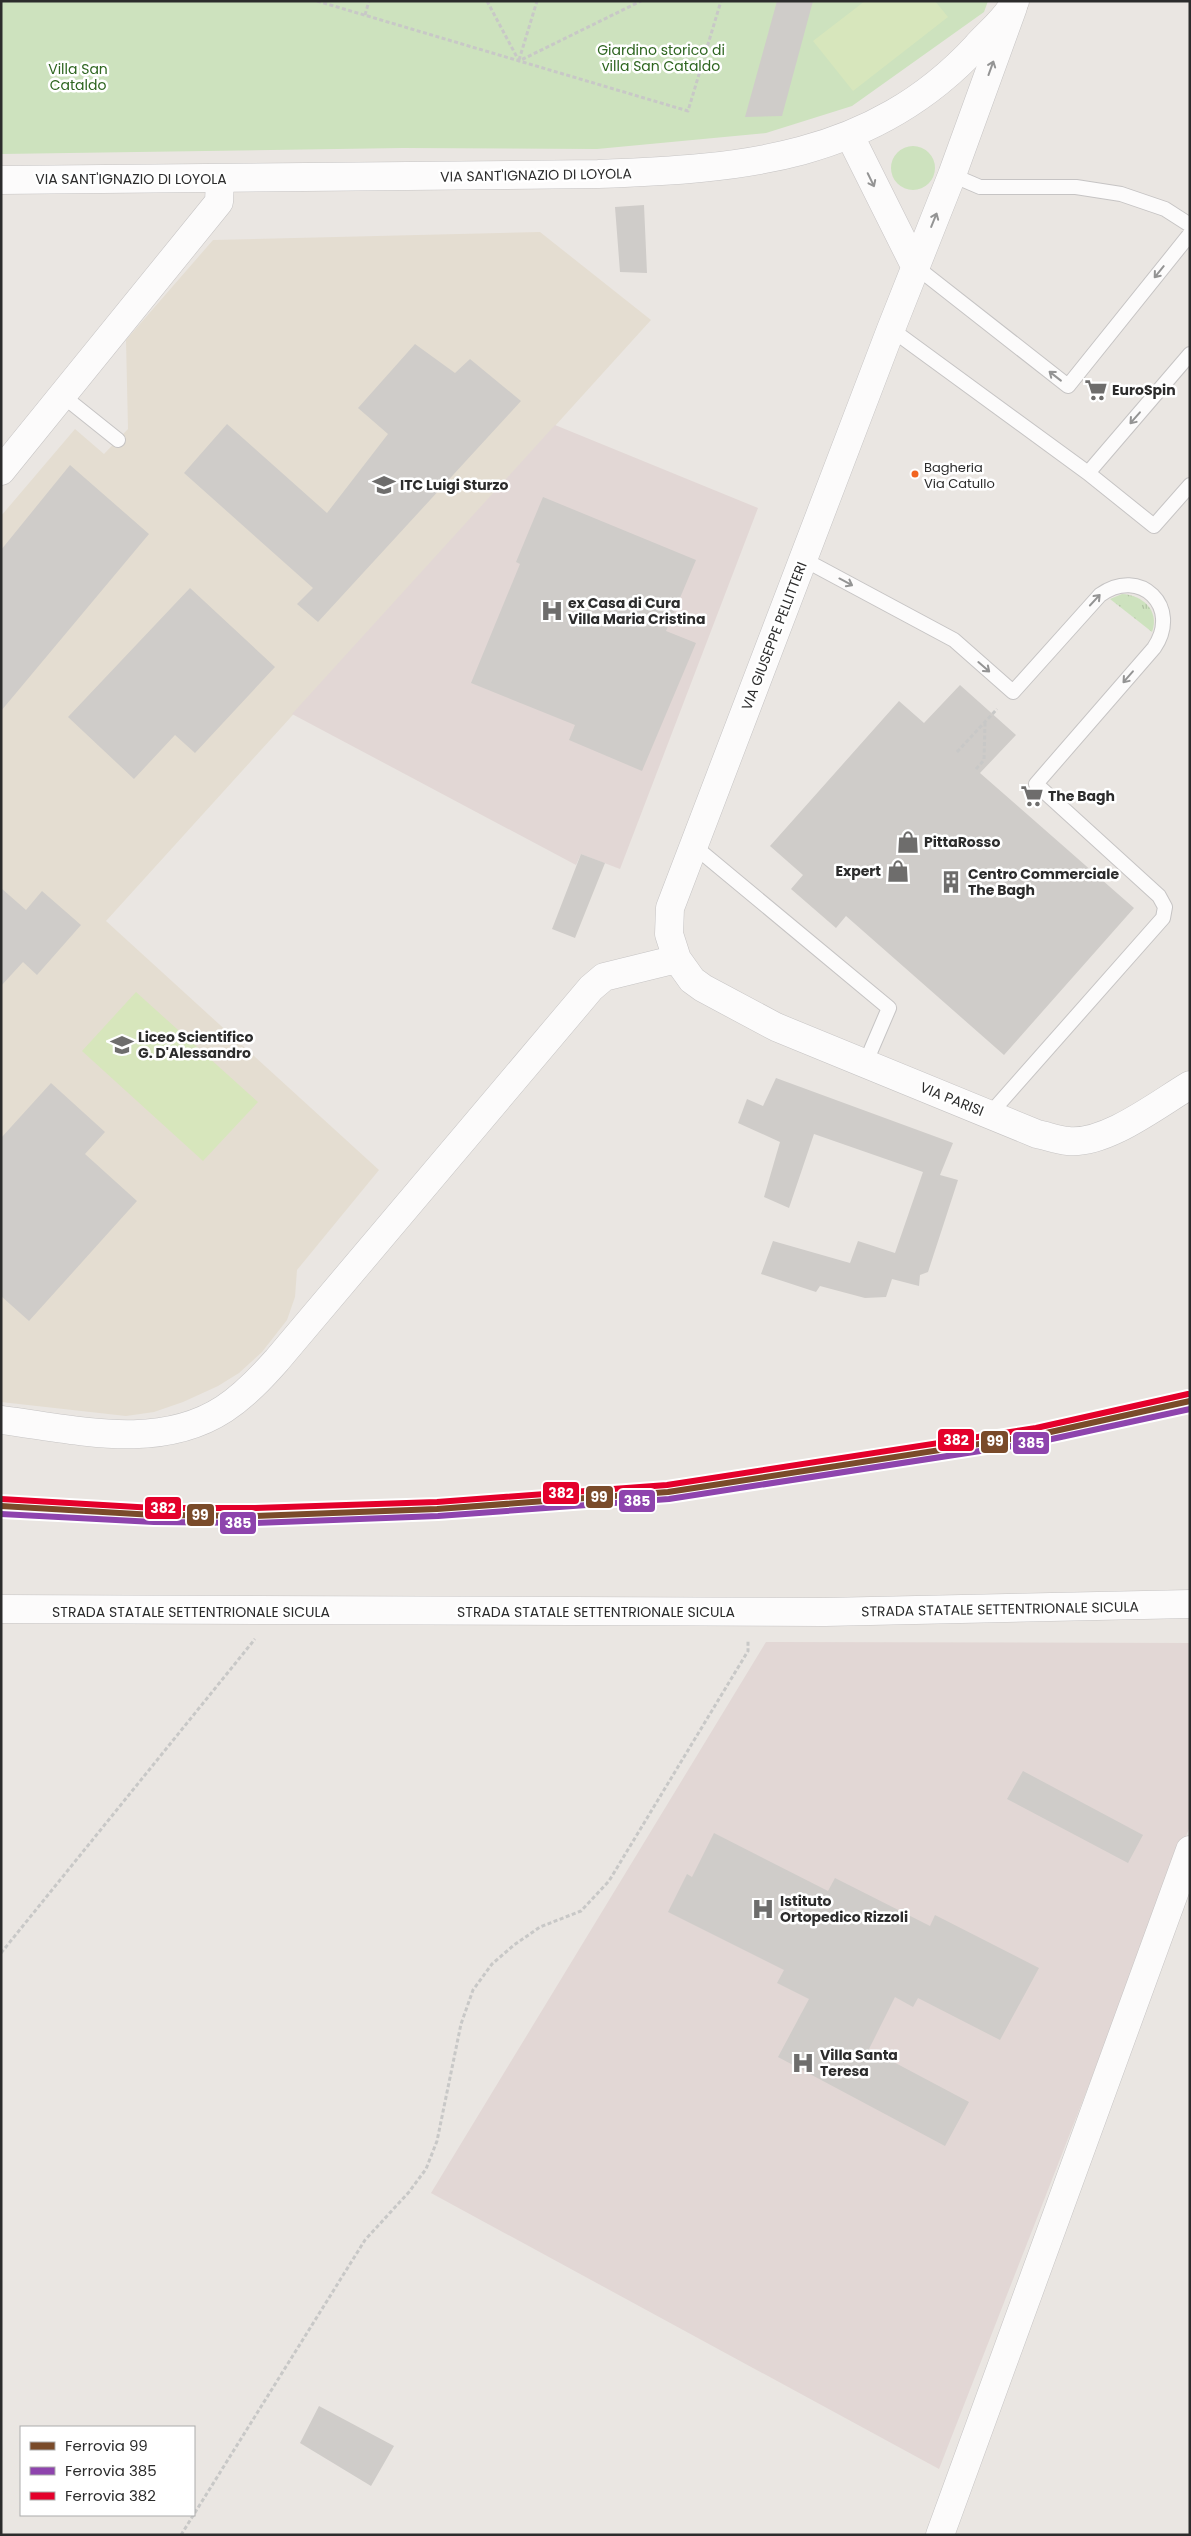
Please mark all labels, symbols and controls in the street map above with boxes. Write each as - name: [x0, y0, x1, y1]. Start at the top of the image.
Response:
- park label: Giardino storico di villa San Cataldo: [597, 40, 725, 76]
- park label: Villa San Cataldo: [48, 59, 108, 95]
- one-way arrow: [987, 61, 996, 77]
- street label: VIA SANT'IGNAZIO DI LOYOLA: [440, 163, 632, 187]
- street label: VIA SANT'IGNAZIO DI LOYOLA: [35, 169, 227, 189]
- one-way arrow: [867, 172, 876, 187]
- one-way arrow: [930, 213, 939, 228]
- one-way arrow: [1154, 265, 1165, 278]
- one-way arrow: [1049, 370, 1062, 381]
- supermarket icon: EuroSpin: [1083, 377, 1109, 403]
- place label: EuroSpin: [1112, 380, 1176, 400]
- one-way arrow: [1130, 411, 1141, 424]
- place label: Bagheria Via Catullo: [924, 458, 995, 493]
- marker: Bagheria Via Catullo: [910, 469, 920, 479]
- school or university icon: ITC Luigi Sturzo: [371, 472, 397, 498]
- place label: ITC Luigi Sturzo: [400, 475, 509, 495]
- street label: VIA GIUSEPPE PELLITTERI: [736, 559, 812, 713]
- one-way arrow: [838, 578, 853, 587]
- place label: ex Casa di Cura Villa Maria Cristina: [568, 593, 705, 629]
- one-way arrow: [1089, 594, 1101, 606]
- hospital icon: ex Casa di Cura Villa Maria Cristina: [539, 598, 565, 624]
- one-way arrow: [977, 661, 990, 672]
- one-way arrow: [1123, 670, 1134, 683]
- supermarket icon: The Bagh: [1019, 783, 1045, 809]
- place label: The Bagh: [1048, 786, 1115, 806]
- shop icon: PittaRosso: [895, 829, 921, 855]
- place label: PittaRosso: [924, 832, 1000, 852]
- shop icon: Expert: [885, 858, 911, 884]
- place label: Expert: [835, 861, 881, 881]
- place label: Centro Commerciale The Bagh: [968, 864, 1119, 900]
- building icon: Centro Commerciale The Bagh: [938, 869, 964, 895]
- place label: Liceo Scientifico G. D'Alessandro: [138, 1027, 254, 1063]
- school or university icon: Liceo Scientifico G. D'Alessandro: [109, 1032, 135, 1058]
- street label: VIA PARISI: [917, 1077, 987, 1121]
- line badge: 382: [937, 1428, 975, 1452]
- text: 382: [943, 1430, 969, 1450]
- line badge: 99: [980, 1430, 1009, 1454]
- text: 99: [986, 1431, 1004, 1451]
- line badge: 385: [1012, 1431, 1050, 1455]
- text: 385: [1018, 1433, 1044, 1453]
- line badge: 382: [542, 1481, 580, 1505]
- text: 382: [548, 1483, 574, 1503]
- line badge: 99: [585, 1485, 614, 1509]
- text: 99: [590, 1487, 608, 1507]
- line badge: 385: [618, 1489, 656, 1513]
- text: 385: [624, 1491, 650, 1511]
- line badge: 382: [144, 1496, 182, 1520]
- text: 382: [150, 1498, 176, 1518]
- line badge: 99: [186, 1503, 215, 1527]
- text: 99: [191, 1505, 209, 1525]
- line badge: 385: [219, 1511, 257, 1535]
- text: 385: [225, 1513, 251, 1533]
- street label: STRADA STATALE SETTENTRIONALE SICULA: [861, 1597, 1139, 1621]
- street label: STRADA STATALE SETTENTRIONALE SICULA: [52, 1602, 330, 1622]
- street label: STRADA STATALE SETTENTRIONALE SICULA: [457, 1602, 735, 1622]
- place label: Istituto Ortopedico Rizzoli: [780, 1891, 908, 1927]
- hospital icon: Istituto Ortopedico Rizzoli: [750, 1896, 776, 1922]
- place label: Villa Santa Teresa: [820, 2045, 898, 2081]
- hospital icon: Villa Santa Teresa: [790, 2050, 816, 2076]
- legend: [20, 2426, 195, 2516]
- text: Ferrovia 99: [65, 2435, 148, 2456]
- text: Ferrovia 385: [65, 2460, 157, 2481]
- text: Ferrovia 382: [65, 2485, 156, 2506]

